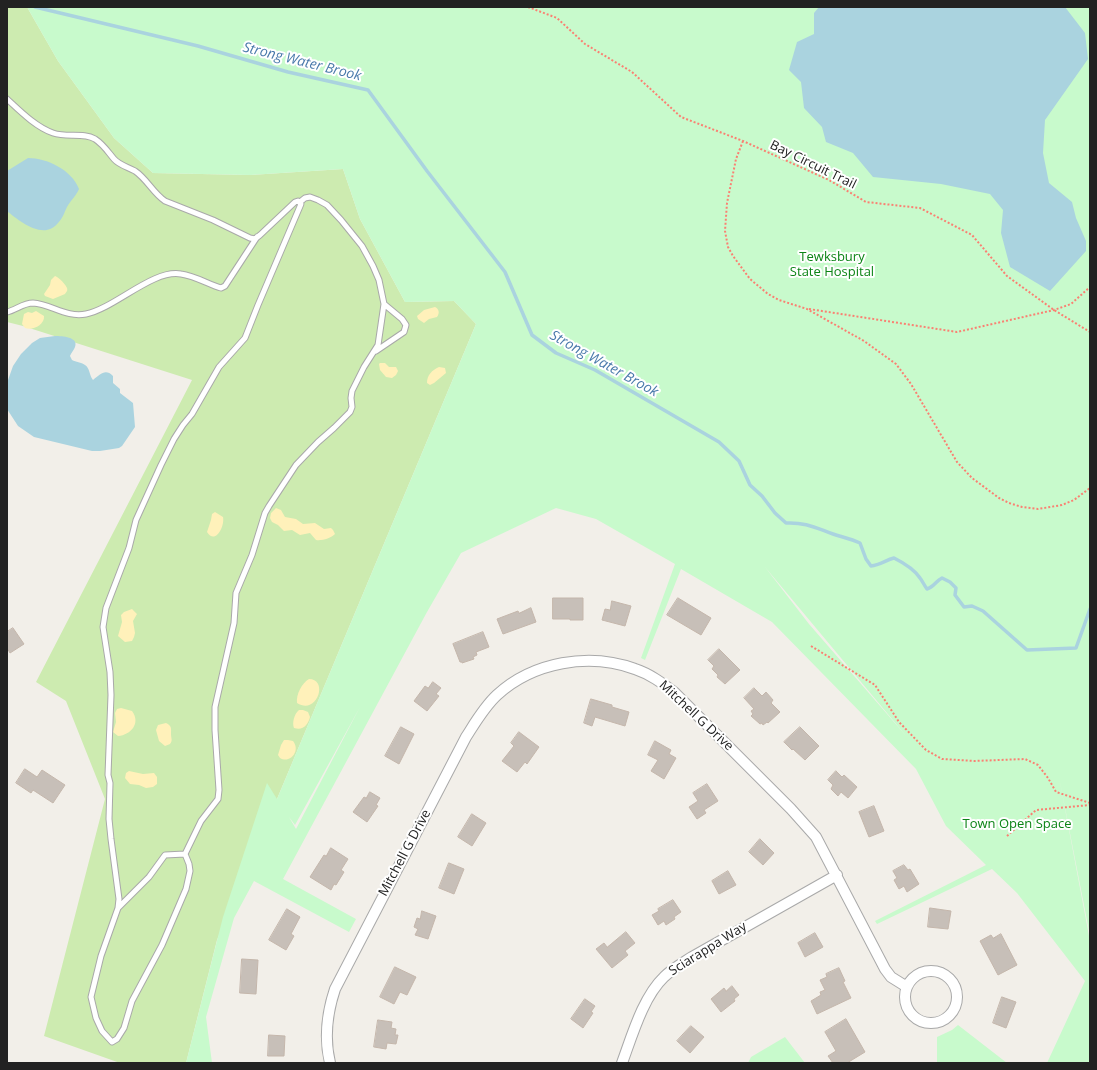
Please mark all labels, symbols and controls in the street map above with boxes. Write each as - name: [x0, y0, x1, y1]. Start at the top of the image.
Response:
- water label: Strong Water Brook: [241, 39, 363, 85]
- street label: Bay Circuit Trail: [767, 137, 859, 193]
- park label: Tewksbury State Hospital: [790, 249, 874, 280]
- water label: Strong Water Brook: [547, 327, 661, 401]
- street label: Mitchell G Drive: [656, 678, 736, 754]
- street label: Mitchell G Drive: [376, 807, 434, 899]
- park label: Town Open Space: [963, 816, 1071, 832]
- street label: Sciarappa Way: [666, 919, 750, 979]

